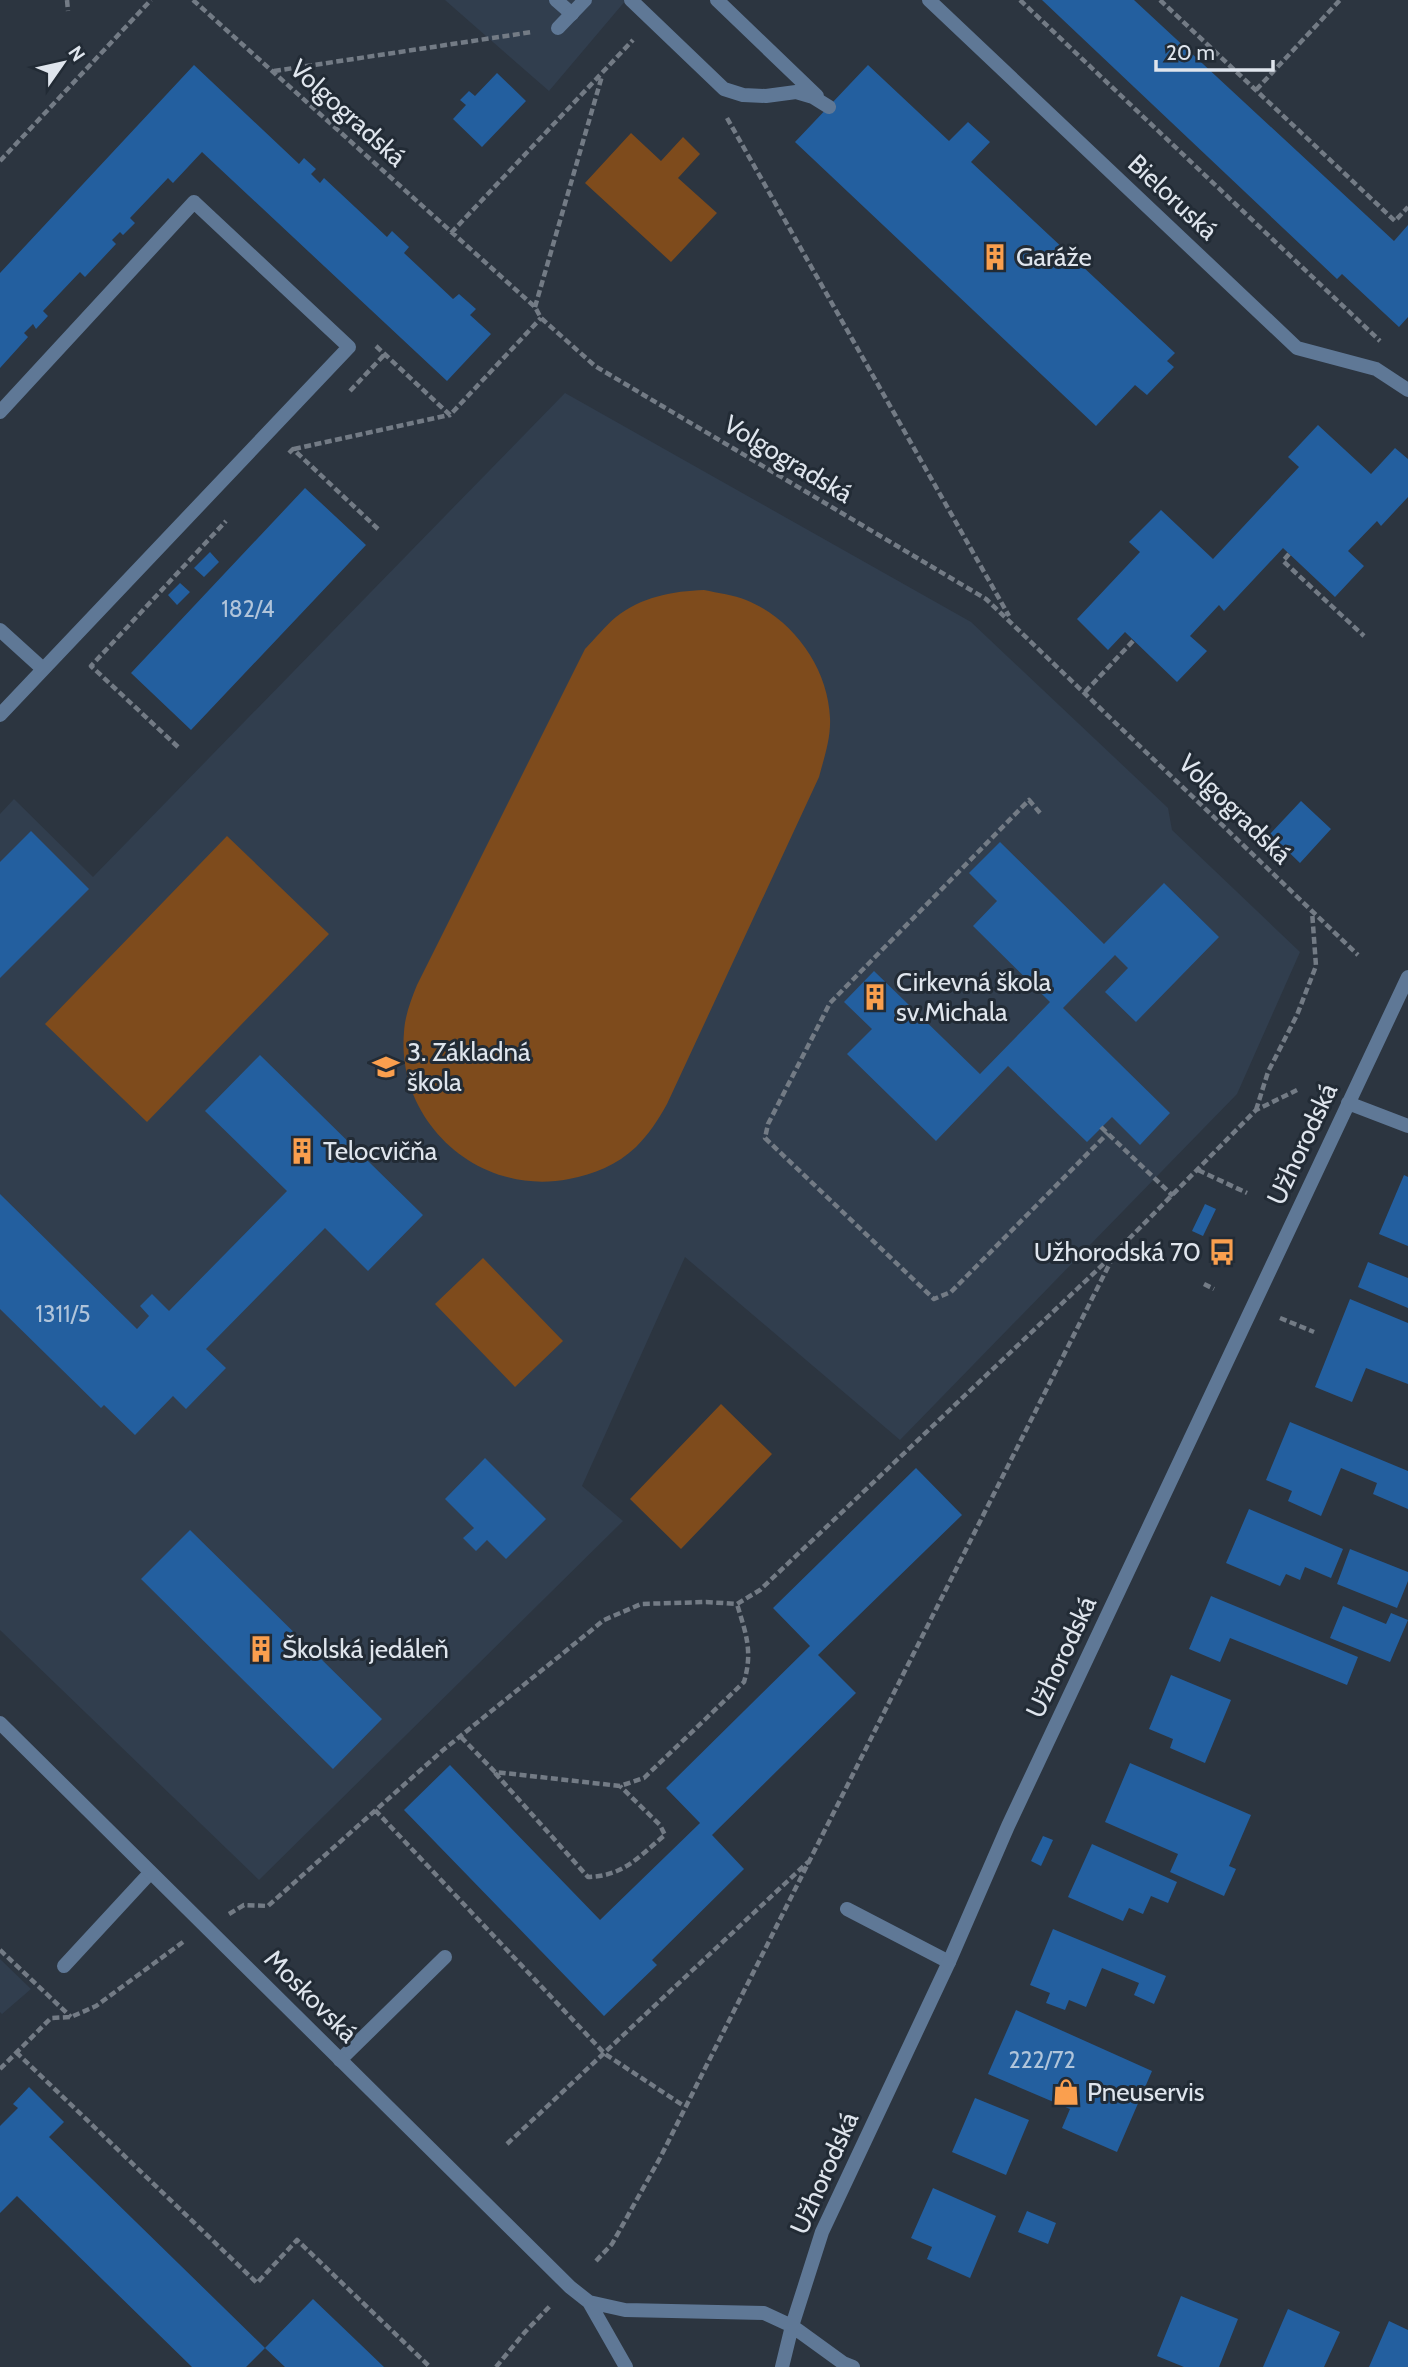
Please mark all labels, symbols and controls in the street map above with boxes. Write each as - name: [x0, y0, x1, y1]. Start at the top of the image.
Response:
- north arrow: [28, 28, 98, 98]
- scale bar: [1156, 28, 1273, 72]
- text: 20 m: [1166, 40, 1215, 65]
- text: N: [63, 42, 90, 66]
- street label: Volgogradská: [284, 53, 413, 174]
- street label: Bieloruská: [1121, 147, 1225, 247]
- place label: Garáže: [1016, 241, 1092, 273]
- building icon: Garáže: [980, 242, 1010, 272]
- street label: Volgogradská: [718, 408, 859, 510]
- house number: 182/4: [221, 595, 275, 623]
- street label: Volgogradská: [1172, 747, 1299, 871]
- place label: Cirkevná škola sv.Michala: [896, 966, 1052, 1028]
- building icon: Cirkevná škola sv.Michala: [860, 982, 890, 1012]
- place label: 3. Základná škola: [407, 1036, 531, 1098]
- school or university icon: 3. Základná škola: [371, 1052, 401, 1082]
- street label: Užhorodská: [1260, 1078, 1344, 1210]
- place label: Telocvičňa: [323, 1135, 438, 1167]
- building icon: Telocvičňa: [287, 1136, 317, 1166]
- place label: Užhorodská 70: [1034, 1236, 1201, 1268]
- bus stop icon: Užhorodská 70: [1207, 1237, 1237, 1267]
- house number: 1311/5: [36, 1300, 90, 1328]
- street label: Užhorodská: [1019, 1591, 1103, 1723]
- place label: Školská jedáleň: [282, 1633, 449, 1665]
- building icon: Školská jedáleň: [246, 1634, 276, 1664]
- street label: Moskovská: [258, 1943, 365, 2050]
- house number: 222/72: [1008, 2046, 1076, 2074]
- place label: Pneuservis: [1087, 2076, 1205, 2108]
- shop icon: Pneuservis: [1051, 2077, 1081, 2107]
- street label: Užhorodská: [783, 2106, 865, 2239]

